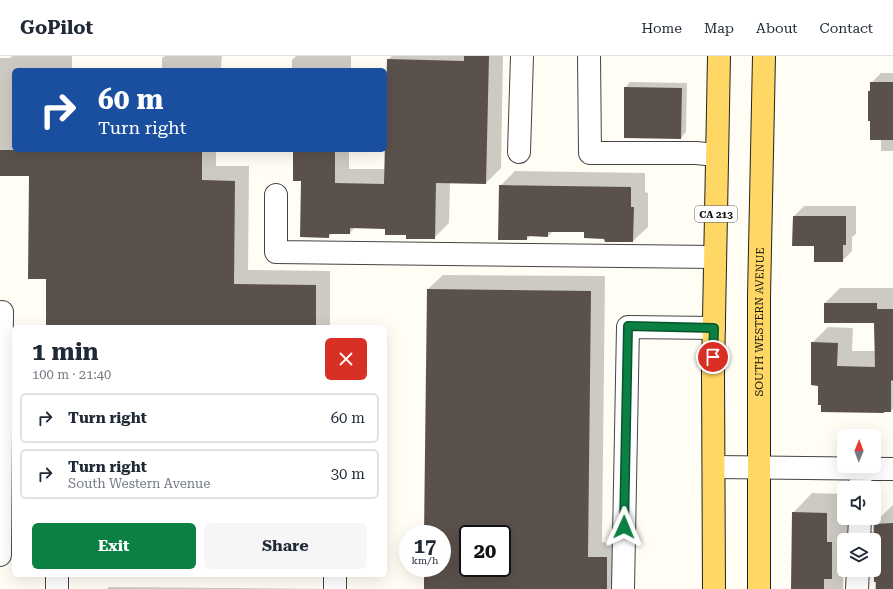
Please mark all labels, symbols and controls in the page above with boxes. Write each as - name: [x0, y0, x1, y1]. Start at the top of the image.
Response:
- text: GoPilot: [20, 16, 93, 39]
- text: Home: [641, 20, 682, 36]
- text: Map: [704, 20, 734, 36]
- text: About: [756, 20, 798, 36]
- text: Contact: [820, 20, 873, 36]
- text: 60 m: [98, 83, 163, 116]
- icon: right: [32, 84, 84, 136]
- text: Turn right: [98, 117, 186, 138]
- road number: CA 213: [695, 206, 737, 222]
- street label: SOUTH WESTERN AVENUE: [753, 247, 767, 396]
- text: 1 min: [32, 338, 99, 366]
- button: close: [325, 338, 367, 380]
- pin: [696, 340, 730, 374]
- icon: arrive: [702, 346, 724, 368]
- text: 100 m · 21:40: [32, 367, 111, 382]
- icon: right: [34, 407, 56, 429]
- text: Turn right: [68, 409, 147, 427]
- text: 60 m: [331, 409, 365, 427]
- north arrow: [837, 429, 881, 473]
- map controls: [837, 429, 881, 577]
- text: Turn right: [68, 458, 147, 476]
- icon: right: [34, 463, 56, 485]
- text: 30 m: [331, 465, 365, 483]
- text: South Western Avenue: [68, 476, 210, 491]
- button: sound: [837, 481, 881, 525]
- position arrow: [603, 506, 645, 548]
- button: Exit: [32, 523, 196, 569]
- button: Share: [204, 523, 367, 569]
- speed limit sign: 20: [459, 525, 511, 577]
- button: layers: [837, 533, 881, 577]
- text: 17: [414, 534, 436, 558]
- text: km/h: [412, 555, 438, 566]

